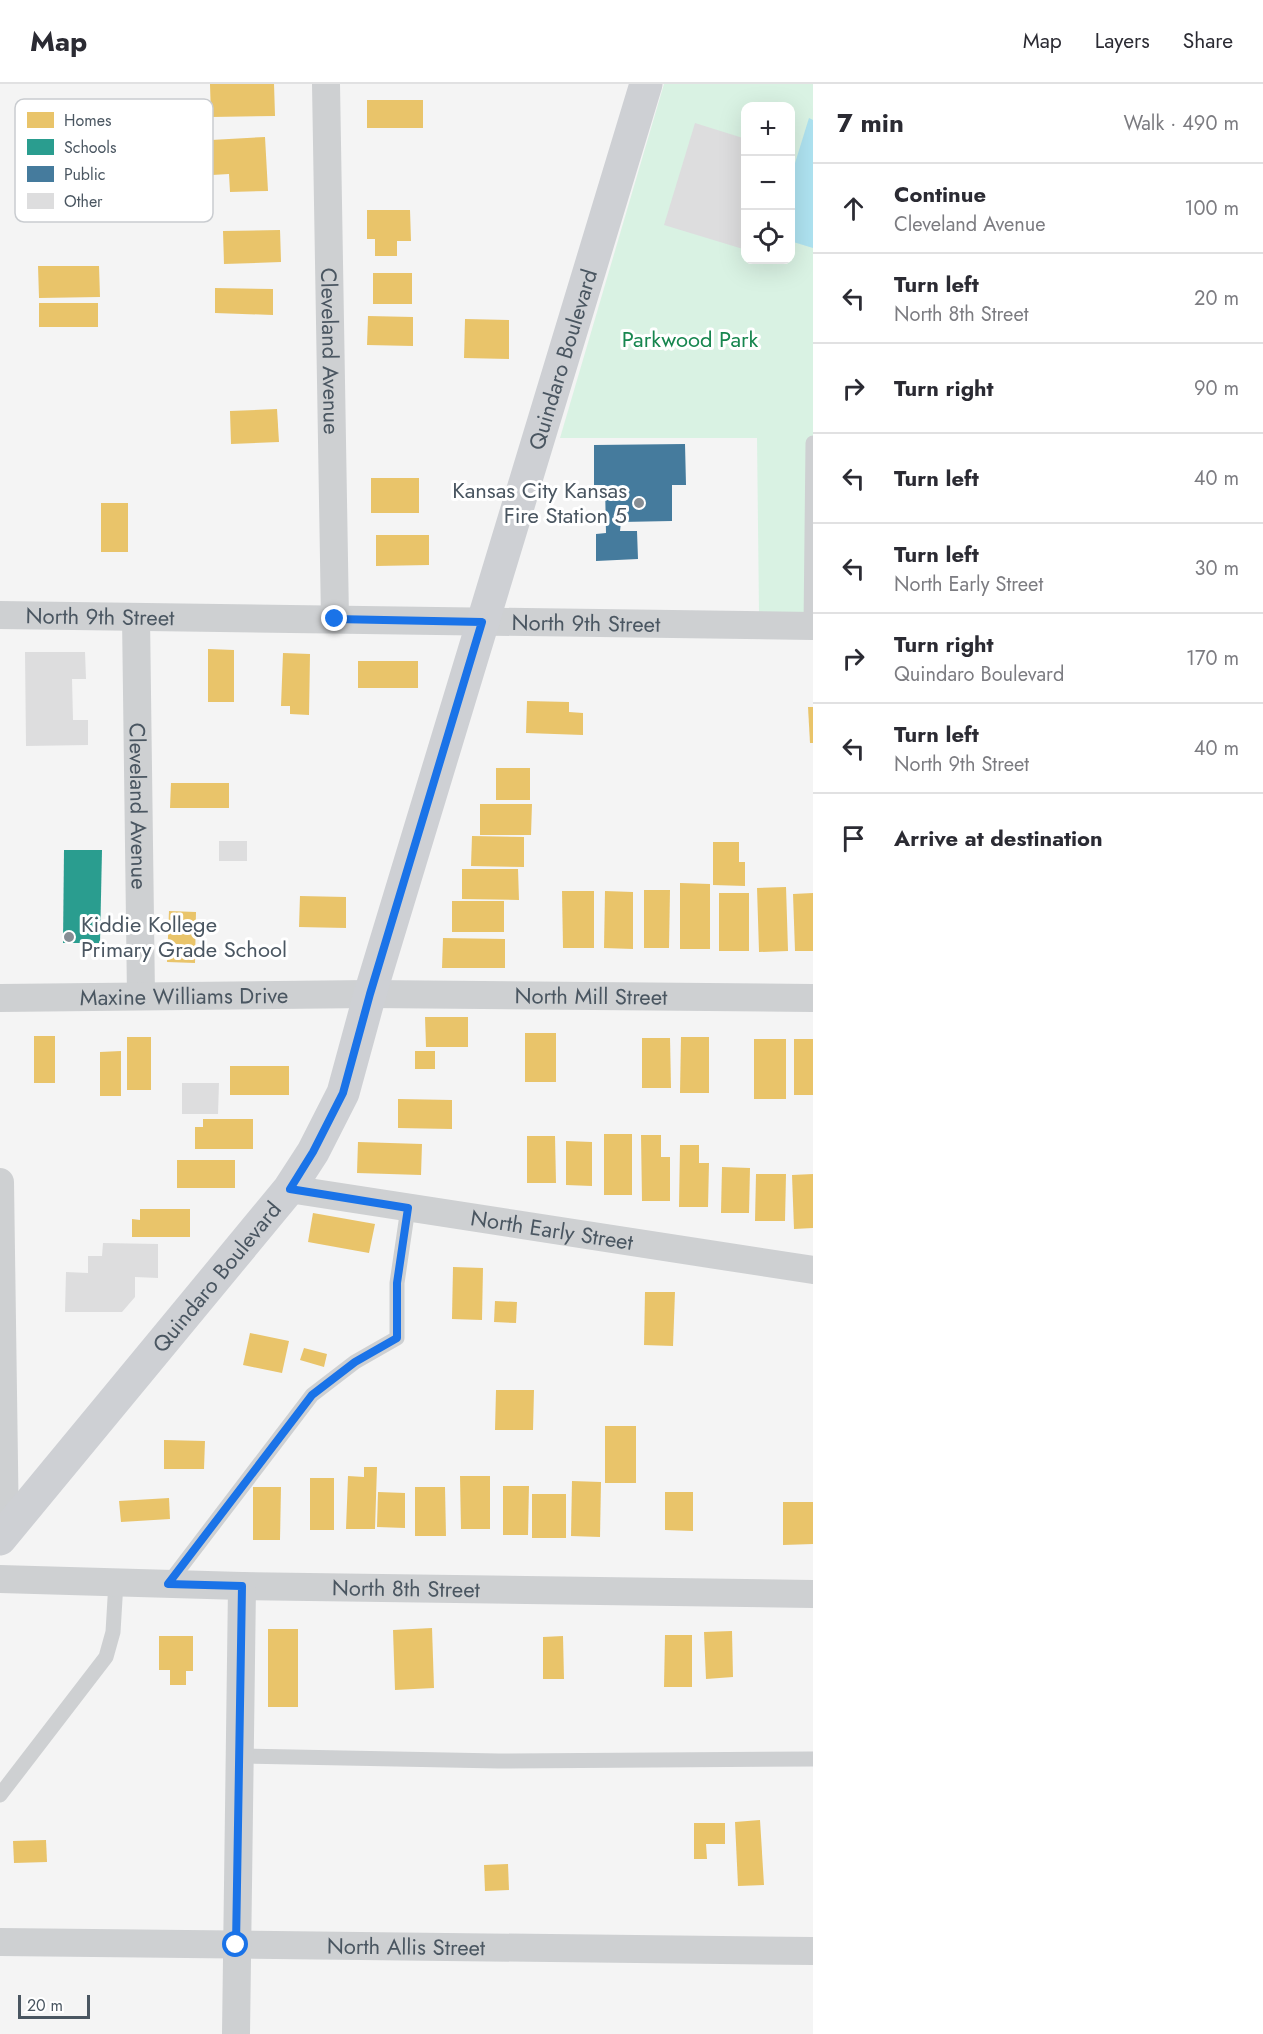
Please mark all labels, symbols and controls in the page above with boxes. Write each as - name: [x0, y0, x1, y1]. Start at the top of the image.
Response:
- text: Map: [30, 21, 87, 62]
- text: Map: [1023, 26, 1062, 56]
- text: Layers: [1095, 26, 1150, 56]
- text: Share: [1183, 26, 1233, 56]
- legend: [15, 99, 213, 222]
- map controls: [741, 102, 795, 264]
- button: +: [741, 102, 795, 156]
- text: 7 min: [837, 104, 904, 142]
- text: Homes: [64, 109, 111, 132]
- text: Walk · 490 m: [1123, 109, 1239, 138]
- text: Schools: [64, 136, 116, 159]
- button: −: [741, 156, 795, 210]
- text: Public: [64, 163, 105, 186]
- text: Continue: [894, 178, 986, 210]
- text: Other: [64, 190, 103, 213]
- icon: ahead: [837, 192, 870, 225]
- text: 100 m: [1184, 194, 1239, 223]
- button: locate: [741, 210, 795, 264]
- text: Cleveland Avenue: [894, 210, 1046, 239]
- street label: Quindaro Boulevard: [520, 265, 605, 454]
- street label: Cleveland Avenue: [313, 267, 348, 435]
- text: Turn left: [894, 268, 979, 300]
- icon: left: [837, 282, 870, 315]
- text: 20 m: [1194, 284, 1239, 313]
- text: North 8th Street: [894, 300, 1029, 329]
- park label: Parkwood Park: [622, 323, 759, 355]
- icon: right: [837, 372, 870, 405]
- text: Turn right: [894, 372, 994, 404]
- text: 90 m: [1194, 374, 1239, 403]
- icon: left: [837, 462, 870, 495]
- text: Turn left: [894, 462, 979, 494]
- text: 40 m: [1194, 464, 1239, 493]
- place label: Kansas City Kansas Fire Station 5: [452, 474, 627, 531]
- marker: Kansas City Kansas Fire Station 5: [632, 496, 646, 510]
- text: Turn left: [894, 538, 979, 570]
- icon: left: [837, 552, 870, 585]
- text: 30 m: [1194, 554, 1239, 583]
- text: North Early Street: [894, 570, 1043, 599]
- street label: North 9th Street: [25, 599, 175, 633]
- route end: [321, 605, 347, 631]
- street label: North 9th Street: [511, 606, 661, 640]
- text: Turn right: [894, 628, 994, 660]
- icon: right: [837, 642, 870, 675]
- text: 170 m: [1186, 644, 1239, 673]
- text: Quindaro Boulevard: [894, 660, 1064, 689]
- text: Turn left: [894, 718, 979, 750]
- street label: Cleveland Avenue: [121, 722, 156, 890]
- icon: left: [837, 732, 870, 765]
- text: 40 m: [1194, 734, 1239, 763]
- text: North 9th Street: [894, 750, 1029, 779]
- icon: arrive: [837, 822, 870, 855]
- text: Arrive at destination: [894, 822, 1103, 854]
- place label: Kiddie Kollege Primary Grade School: [81, 908, 287, 965]
- marker: Kiddie Kollege Primary Grade School: [62, 930, 76, 944]
- street label: Maxine Williams Drive: [80, 979, 288, 1013]
- street label: North Mill Street: [514, 979, 668, 1013]
- street label: Quindaro Boulevard: [144, 1194, 289, 1359]
- street label: North Early Street: [468, 1201, 636, 1258]
- street label: North 8th Street: [332, 1571, 481, 1605]
- street label: North Allis Street: [327, 1930, 486, 1963]
- route start: [222, 1931, 248, 1957]
- scale bar: [18, 1992, 90, 2020]
- text: 20 m: [27, 1994, 63, 2017]

